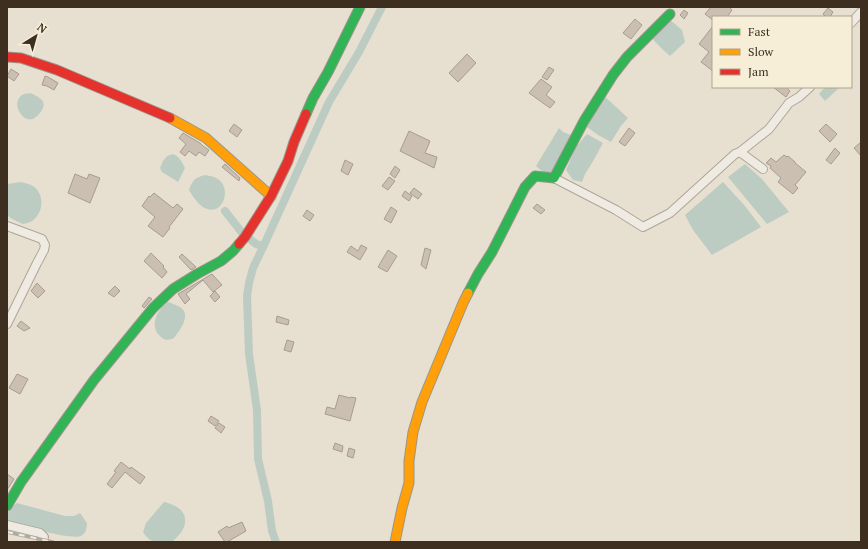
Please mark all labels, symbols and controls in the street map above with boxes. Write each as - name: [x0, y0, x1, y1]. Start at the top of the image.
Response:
- north arrow: [16, 16, 56, 56]
- legend: [712, 16, 852, 88]
- text: N: [34, 20, 50, 37]
- text: Fast: [748, 24, 771, 39]
- text: Slow: [748, 44, 774, 59]
- text: Jam: [748, 64, 769, 79]

